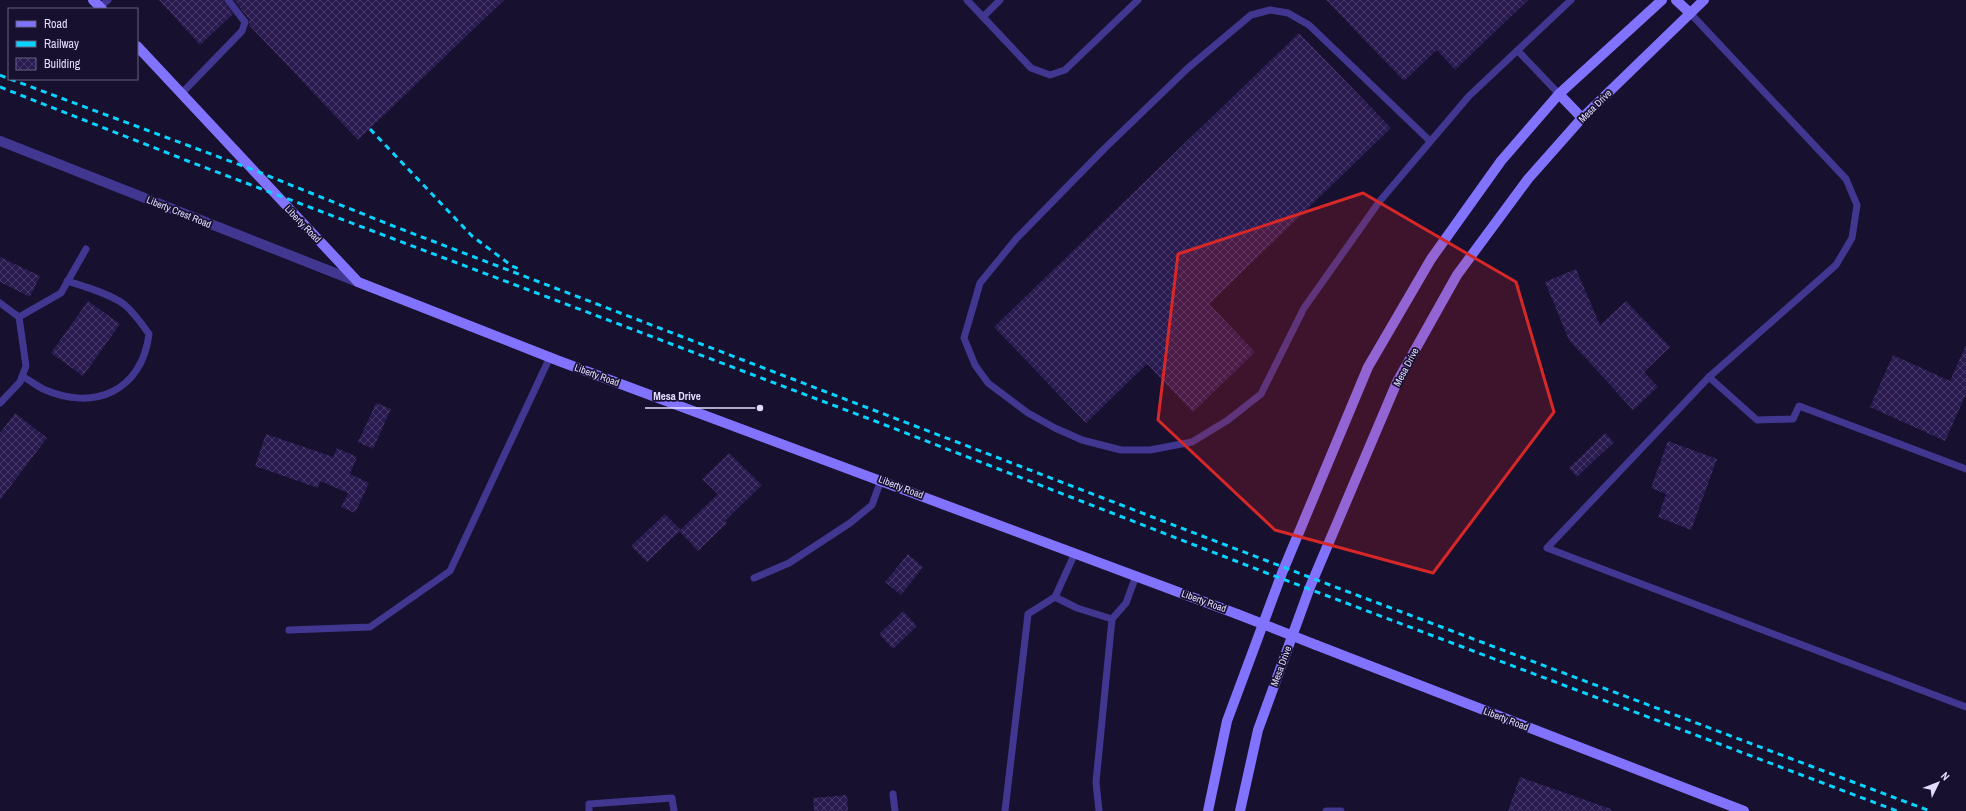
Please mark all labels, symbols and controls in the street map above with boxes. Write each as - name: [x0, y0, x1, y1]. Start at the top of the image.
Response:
- legend: [8, 8, 138, 80]
- text: Road: [44, 16, 68, 32]
- text: Railway: [44, 36, 79, 52]
- text: Building: [44, 56, 81, 72]
- street label: Mesa Drive: [1576, 86, 1615, 125]
- street label: Liberty Crest Road: [145, 193, 213, 231]
- street label: Liberty Road: [282, 203, 324, 245]
- street label: Mesa Drive: [1390, 345, 1422, 389]
- street label: Liberty Road: [573, 361, 621, 389]
- callout: Mesa Drive: [645, 385, 709, 408]
- text: Mesa Drive: [653, 389, 701, 403]
- street label: Liberty Road: [877, 473, 925, 501]
- street label: Liberty Road: [1180, 587, 1228, 615]
- street label: Mesa Drive: [1268, 644, 1294, 688]
- street label: Liberty Road: [1482, 705, 1530, 733]
- north arrow: [1918, 763, 1958, 803]
- text: N: [1938, 769, 1953, 783]

